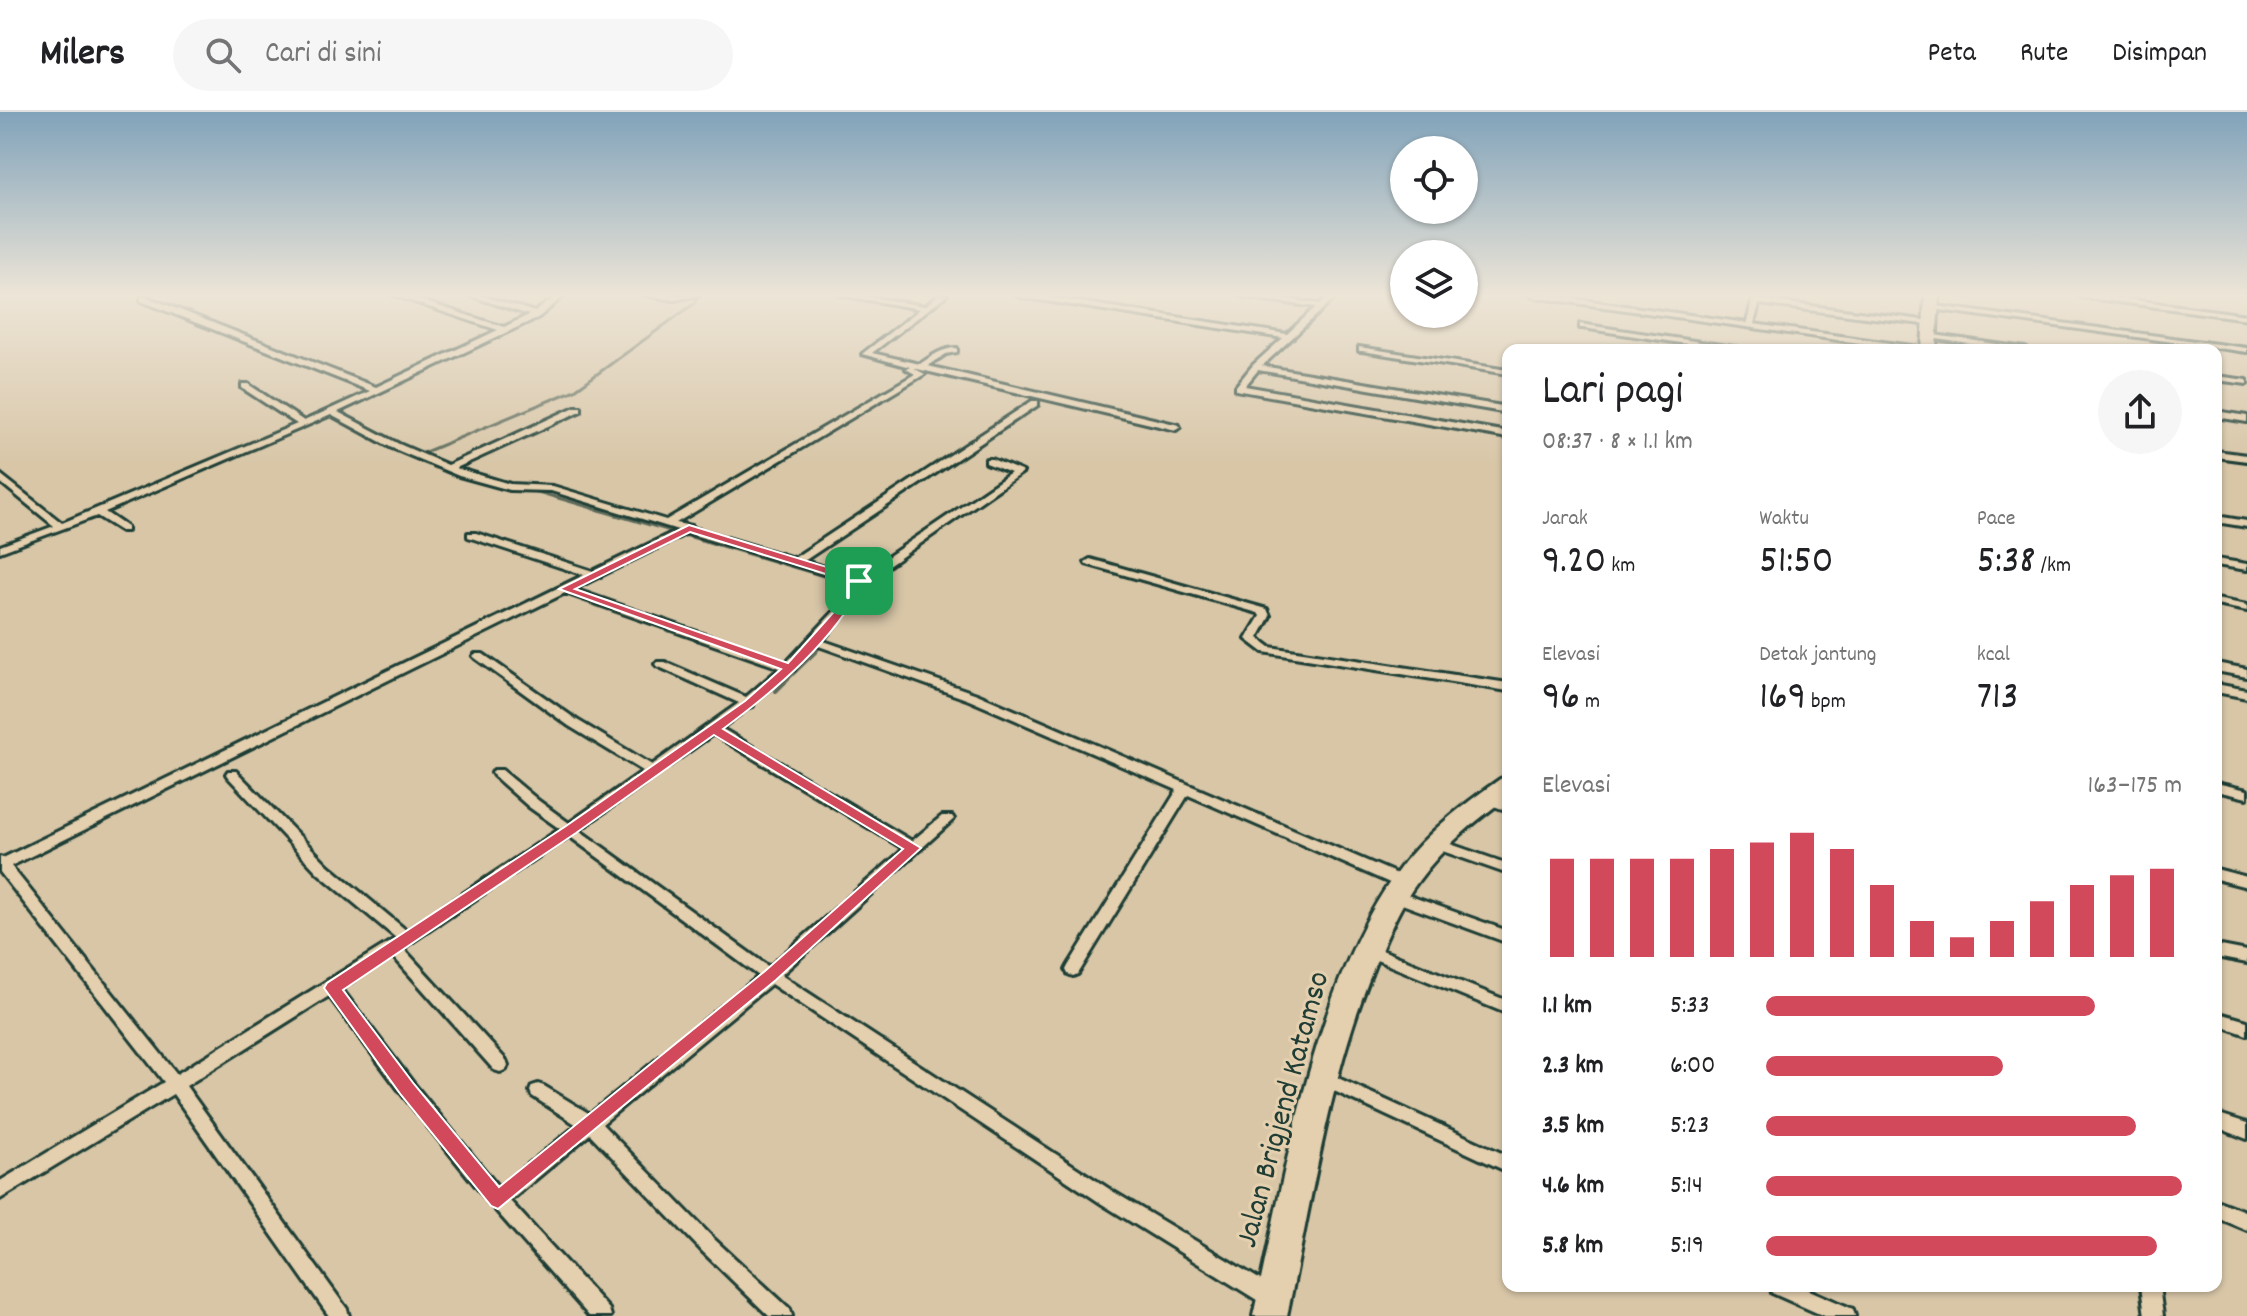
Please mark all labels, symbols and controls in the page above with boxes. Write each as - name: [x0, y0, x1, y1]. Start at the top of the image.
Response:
- search box: [173, 19, 733, 91]
- text: Milers: [40, 28, 125, 83]
- icon: search: [201, 33, 245, 77]
- text: Cari di sini: [265, 34, 381, 77]
- text: Peta: [1927, 35, 1976, 75]
- text: Rute: [2020, 35, 2068, 75]
- text: Disimpan: [2112, 35, 2207, 75]
- map controls: [1390, 136, 1478, 328]
- button: locate: [1390, 136, 1478, 224]
- button: layers: [1390, 240, 1478, 328]
- text: Lari pagi: [1542, 362, 1683, 425]
- button: share: [2098, 370, 2182, 454]
- text: 08:37 · 8 × 1.1 km: [1542, 424, 1693, 461]
- text: Jarak: [1542, 504, 1588, 535]
- text: Waktu: [1759, 504, 1809, 535]
- text: Pace: [1977, 504, 2016, 535]
- text: 9.20: [1542, 535, 1606, 592]
- text: 51:50: [1759, 535, 1834, 592]
- text: 5:38: [1977, 535, 2036, 592]
- pin: [825, 547, 893, 615]
- text: km: [1606, 551, 1635, 582]
- text: /km: [2036, 551, 2071, 582]
- icon: arrive: [837, 559, 881, 603]
- text: Elevasi: [1542, 640, 1600, 671]
- text: Detak jantung: [1759, 640, 1877, 671]
- text: kcal: [1977, 640, 2010, 671]
- text: 96: [1542, 671, 1580, 728]
- text: 169: [1759, 671, 1806, 728]
- text: 713: [1977, 671, 2019, 728]
- text: m: [1580, 687, 1600, 718]
- text: bpm: [1806, 687, 1846, 718]
- text: Elevasi: [1542, 768, 1610, 805]
- text: 163–175 m: [2088, 768, 2182, 805]
- street label: Jalan Brigjend Katamso: [1226, 967, 1344, 1253]
- text: 1.1 km: [1542, 988, 1592, 1025]
- text: 5:33: [1670, 988, 1709, 1025]
- text: 2.3 km: [1542, 1048, 1604, 1085]
- text: 6:00: [1670, 1048, 1715, 1085]
- text: 3.5 km: [1542, 1108, 1604, 1145]
- text: 5:23: [1670, 1108, 1709, 1145]
- text: 4.6 km: [1542, 1168, 1604, 1205]
- text: 5:14: [1670, 1168, 1703, 1205]
- text: 5.8 km: [1542, 1228, 1603, 1265]
- text: 5:19: [1670, 1228, 1704, 1265]

